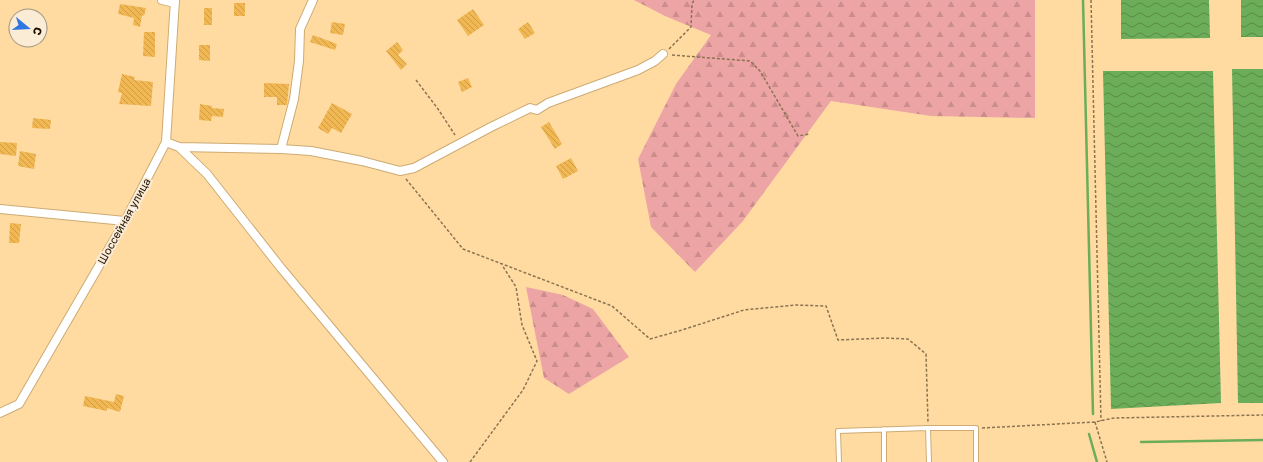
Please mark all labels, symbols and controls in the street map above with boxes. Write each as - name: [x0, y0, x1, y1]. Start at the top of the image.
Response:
- north arrow: [8, 8, 48, 48]
- text: С: [31, 26, 45, 37]
- street label: Шоссейная улица: [94, 175, 153, 266]

